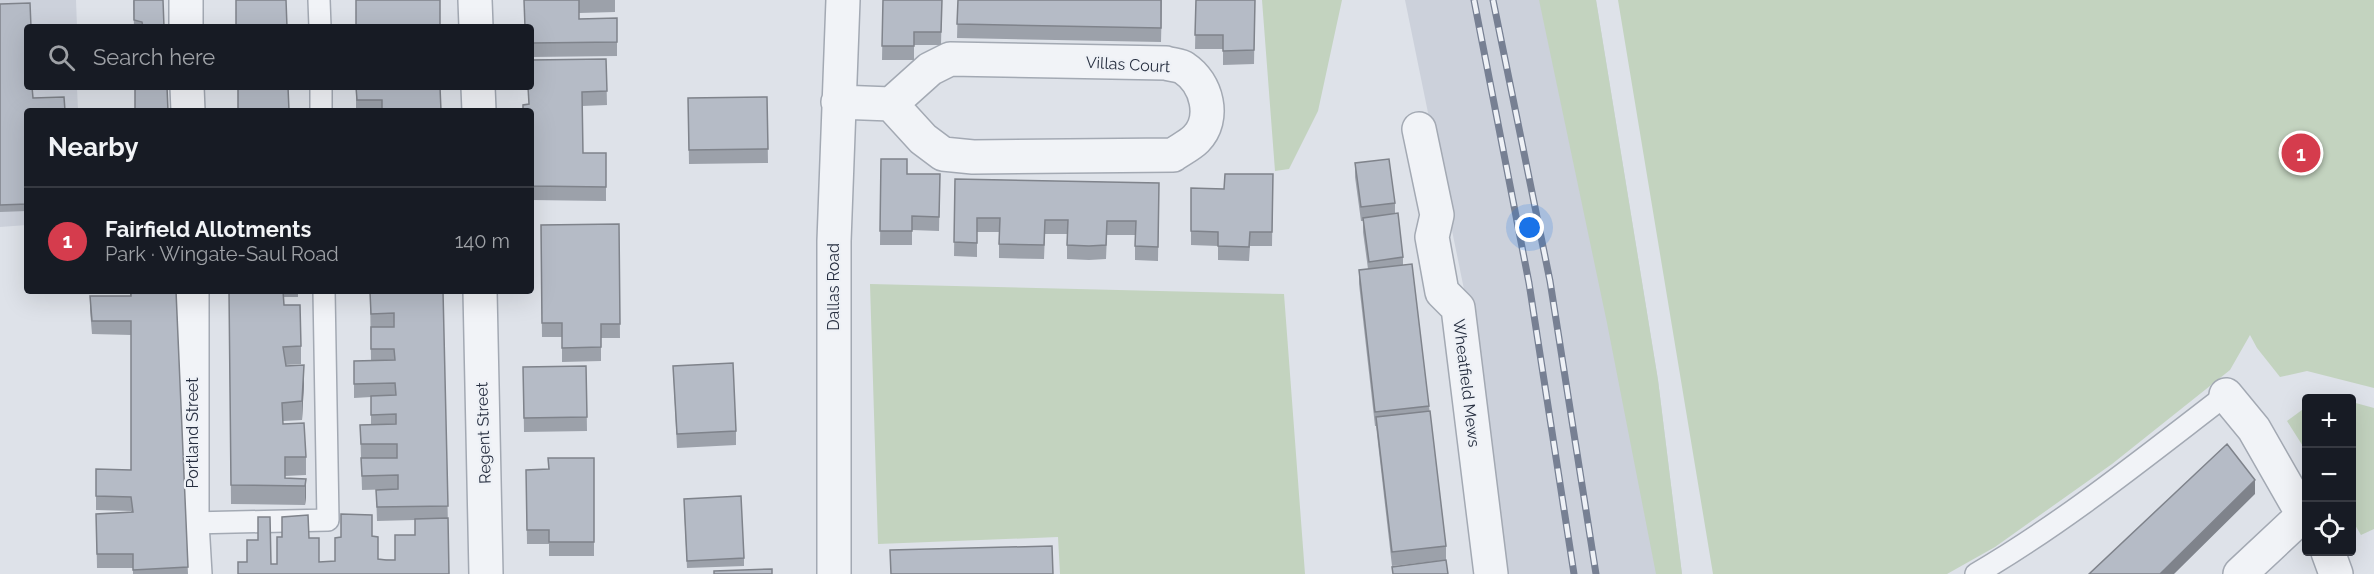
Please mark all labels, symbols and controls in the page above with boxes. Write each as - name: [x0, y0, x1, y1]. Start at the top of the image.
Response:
- search box: [24, 24, 534, 90]
- icon: search: [45, 41, 78, 74]
- text: Search here: [93, 44, 215, 70]
- street label: Villas Court: [1085, 53, 1171, 76]
- pin: 1: [2282, 130, 2320, 176]
- text: Nearby: [48, 132, 138, 162]
- your location: [1515, 213, 1544, 242]
- text: Fairfield Allotments: [105, 216, 311, 242]
- text: 1: [63, 229, 72, 253]
- text: 140 m: [455, 229, 510, 253]
- text: Park · Wingate-Saul Road: [105, 242, 339, 266]
- street label: Dallas Road: [824, 243, 843, 331]
- street label: Wheatfield Mews: [1449, 318, 1484, 448]
- street label: Portland Street: [183, 377, 202, 489]
- street label: Regent Street: [472, 381, 495, 484]
- map controls: [2302, 394, 2356, 556]
- button: +: [2302, 394, 2356, 448]
- button: −: [2302, 448, 2356, 502]
- button: locate: [2302, 502, 2356, 556]

